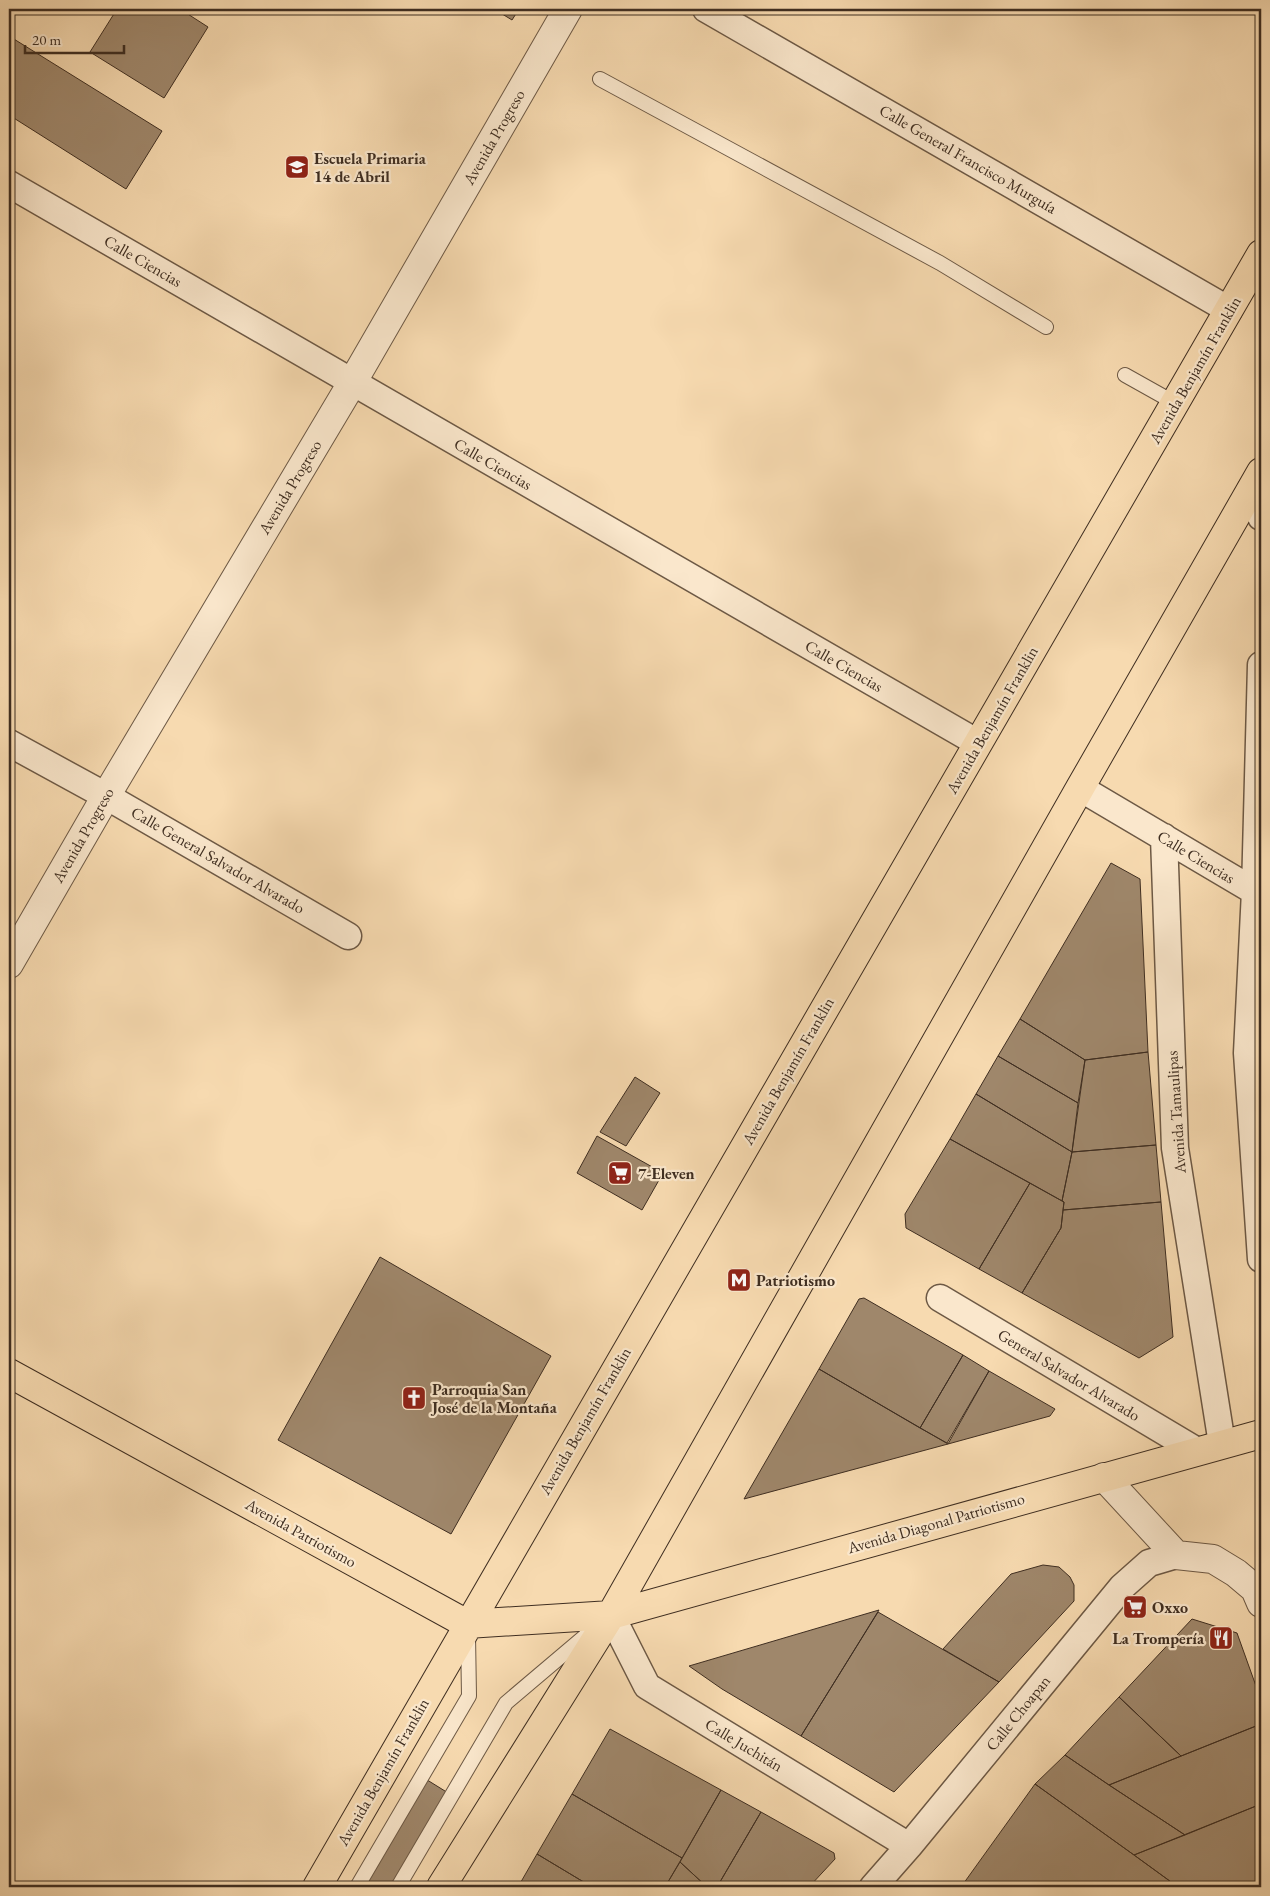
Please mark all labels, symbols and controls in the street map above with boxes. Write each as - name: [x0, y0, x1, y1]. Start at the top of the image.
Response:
- scale bar: [25, 22, 124, 54]
- text: 20 m: [32, 30, 61, 49]
- street label: Avenida Progreso: [458, 86, 530, 189]
- street label: Calle General Francisco Murguía: [876, 100, 1061, 219]
- place label: Escuela Primaria 14 de Abril: [314, 148, 427, 187]
- school or university icon: Escuela Primaria 14 de Abril: [284, 154, 310, 180]
- street label: Calle Ciencias: [100, 230, 186, 292]
- street label: Avenida Benjamín Franklin: [1144, 292, 1246, 448]
- street label: Calle Ciencias: [450, 433, 536, 495]
- street label: Avenida Progreso: [253, 436, 326, 539]
- street label: Calle Ciencias: [801, 635, 887, 697]
- street label: Avenida Benjamín Franklin: [941, 642, 1043, 798]
- street label: Avenida Progreso: [47, 784, 119, 887]
- street label: Calle General Salvador Alvarado: [127, 802, 309, 918]
- street label: Calle Ciencias: [1153, 826, 1239, 888]
- street label: Avenida Benjamín Franklin: [737, 993, 839, 1149]
- street label: Avenida Tamaulipas: [1161, 1050, 1191, 1175]
- supermarket icon: 7-Eleven: [607, 1160, 633, 1186]
- place label: 7-Eleven: [638, 1163, 695, 1184]
- metro station icon: Patriotismo: [726, 1267, 752, 1293]
- place label: Patriotismo: [756, 1270, 835, 1291]
- street label: General Salvador Alvarado: [994, 1324, 1144, 1426]
- street label: Avenida Benjamín Franklin: [534, 1343, 636, 1499]
- place label: Parroquia San José de la Montaña: [430, 1379, 558, 1418]
- church icon: Parroquia San José de la Montaña: [401, 1385, 427, 1411]
- street label: Avenida Diagonal Patriotismo: [844, 1488, 1027, 1559]
- street label: Avenida Patriotismo: [241, 1493, 360, 1572]
- supermarket icon: Oxxo: [1122, 1594, 1148, 1620]
- place label: Oxxo: [1152, 1597, 1188, 1618]
- restaurant icon: La Trompería: [1208, 1625, 1234, 1651]
- place label: La Trompería: [1112, 1628, 1205, 1649]
- street label: Calle Choapan: [981, 1671, 1055, 1755]
- street label: Avenida Benjamín Franklin: [332, 1694, 434, 1850]
- street label: Calle Juchitán: [701, 1714, 787, 1777]

